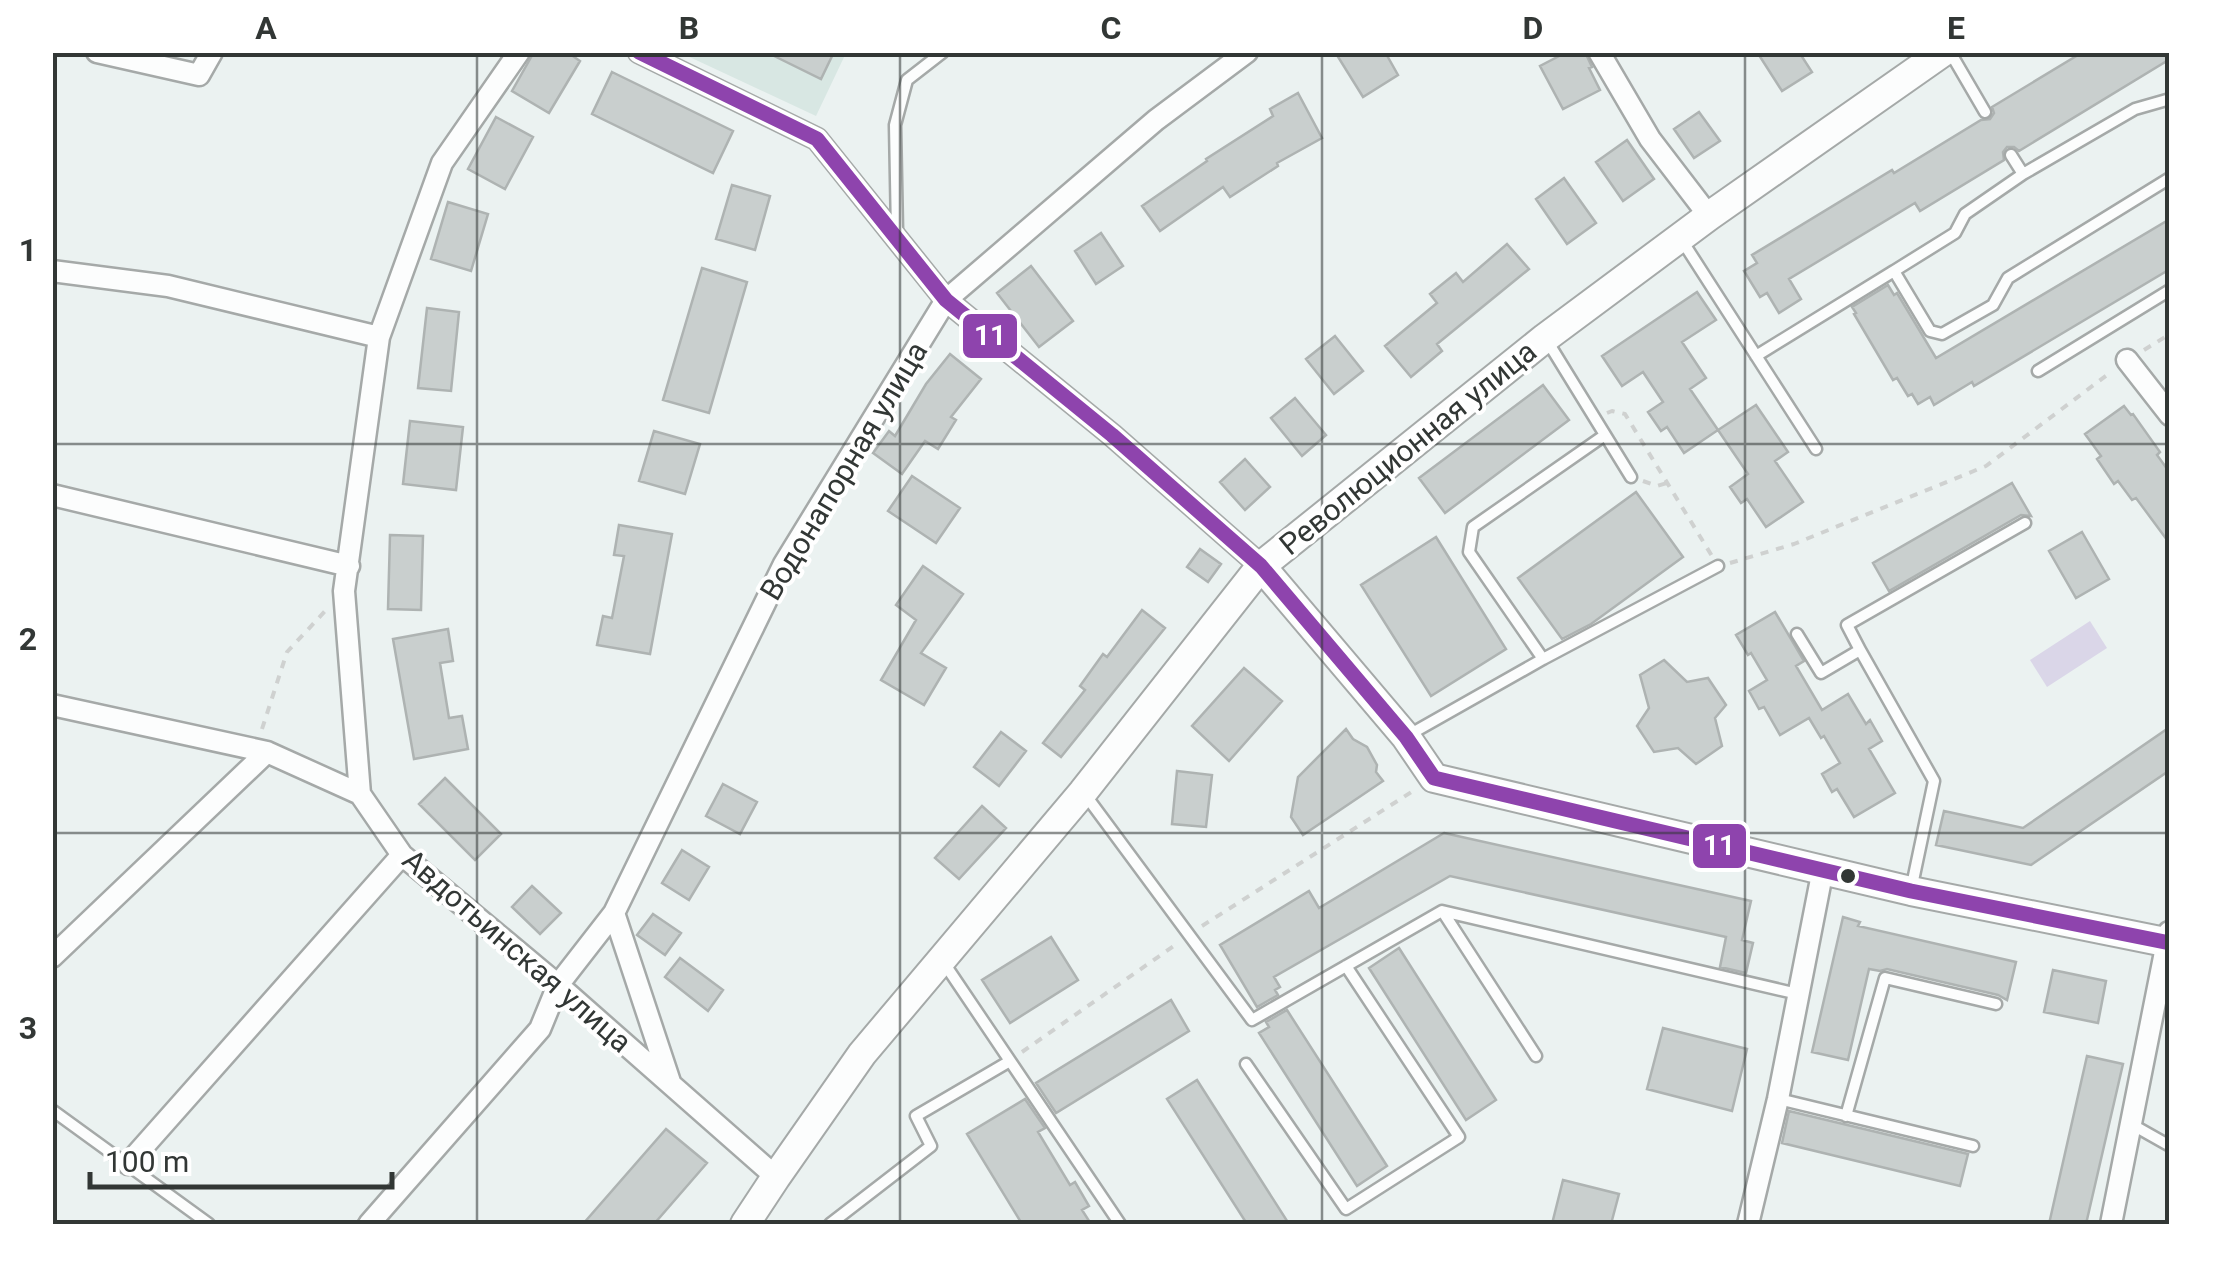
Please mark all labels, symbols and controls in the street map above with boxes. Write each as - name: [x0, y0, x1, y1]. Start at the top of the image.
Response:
- text: A: [255, 9, 277, 47]
- text: B: [679, 9, 699, 47]
- text: C: [1101, 9, 1121, 47]
- text: D: [1523, 9, 1543, 47]
- text: E: [1947, 9, 1965, 47]
- text: 1: [19, 231, 37, 269]
- line badge: 11: [961, 312, 1019, 360]
- text: 11: [974, 319, 1006, 352]
- street label: Революционная улица: [1272, 333, 1543, 562]
- street label: Водонапорная улица: [753, 335, 934, 606]
- text: 2: [19, 620, 37, 658]
- line badge: 11: [1691, 822, 1748, 870]
- text: 11: [1703, 829, 1735, 862]
- street label: Авдотьинская улица: [396, 842, 639, 1059]
- unlabelled marker: [1838, 866, 1858, 886]
- text: 3: [19, 1009, 37, 1047]
- scale bar: [90, 1127, 392, 1189]
- text: 100 m: [105, 1144, 189, 1179]

